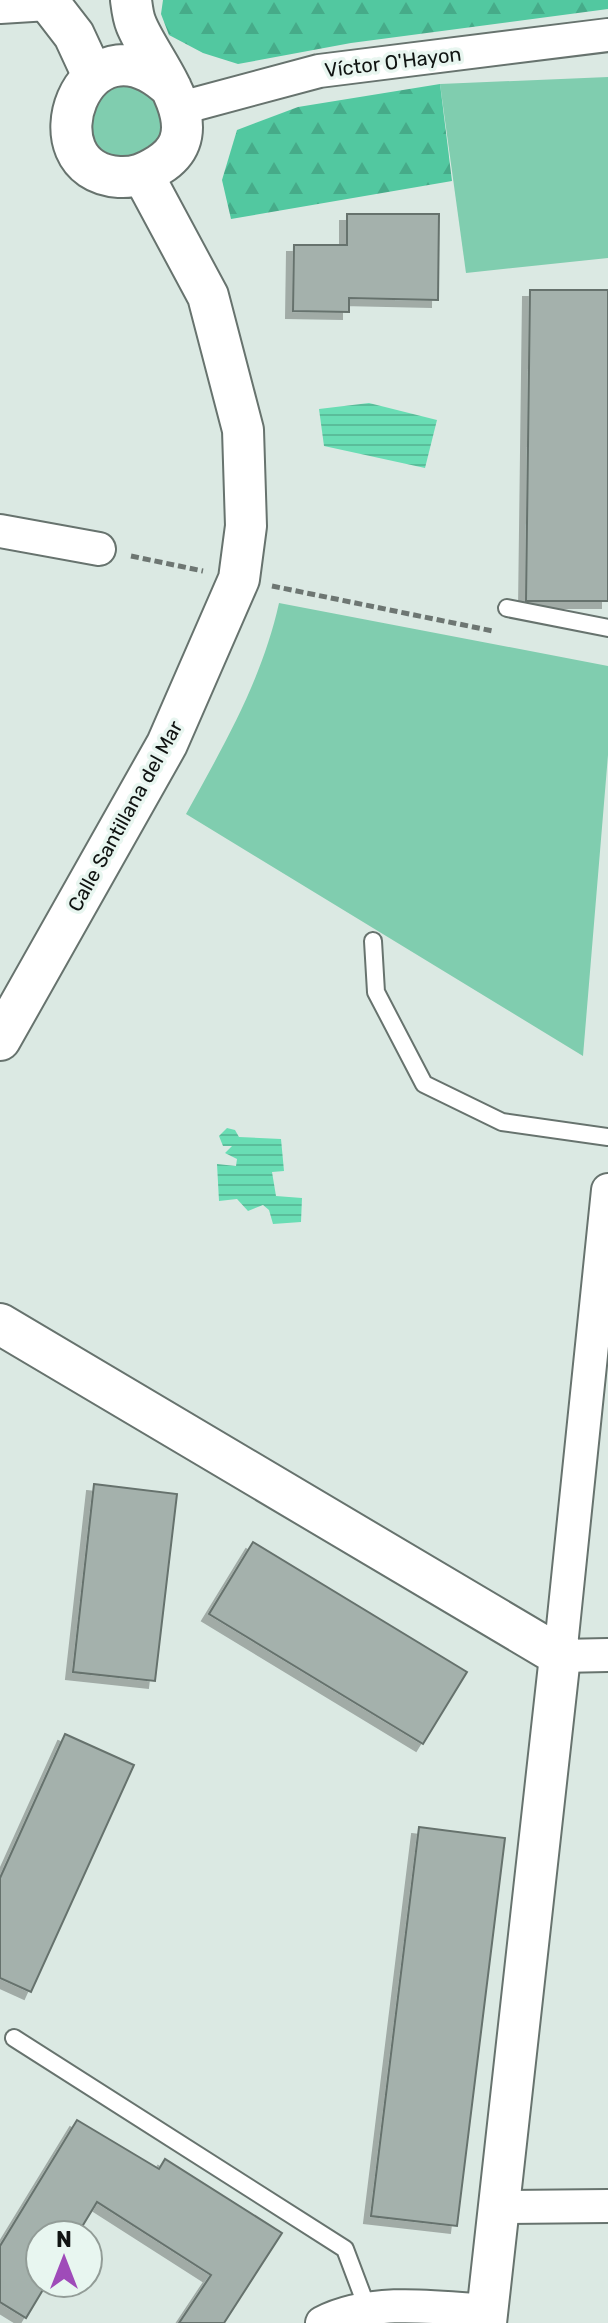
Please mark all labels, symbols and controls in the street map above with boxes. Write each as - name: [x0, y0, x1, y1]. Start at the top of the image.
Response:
- street label: Víctor O'Hayon: [323, 42, 463, 82]
- street label: Calle Santillana del Mar: [63, 716, 188, 916]
- north arrow: [24, 2219, 104, 2299]
- text: N: [56, 2226, 72, 2253]

